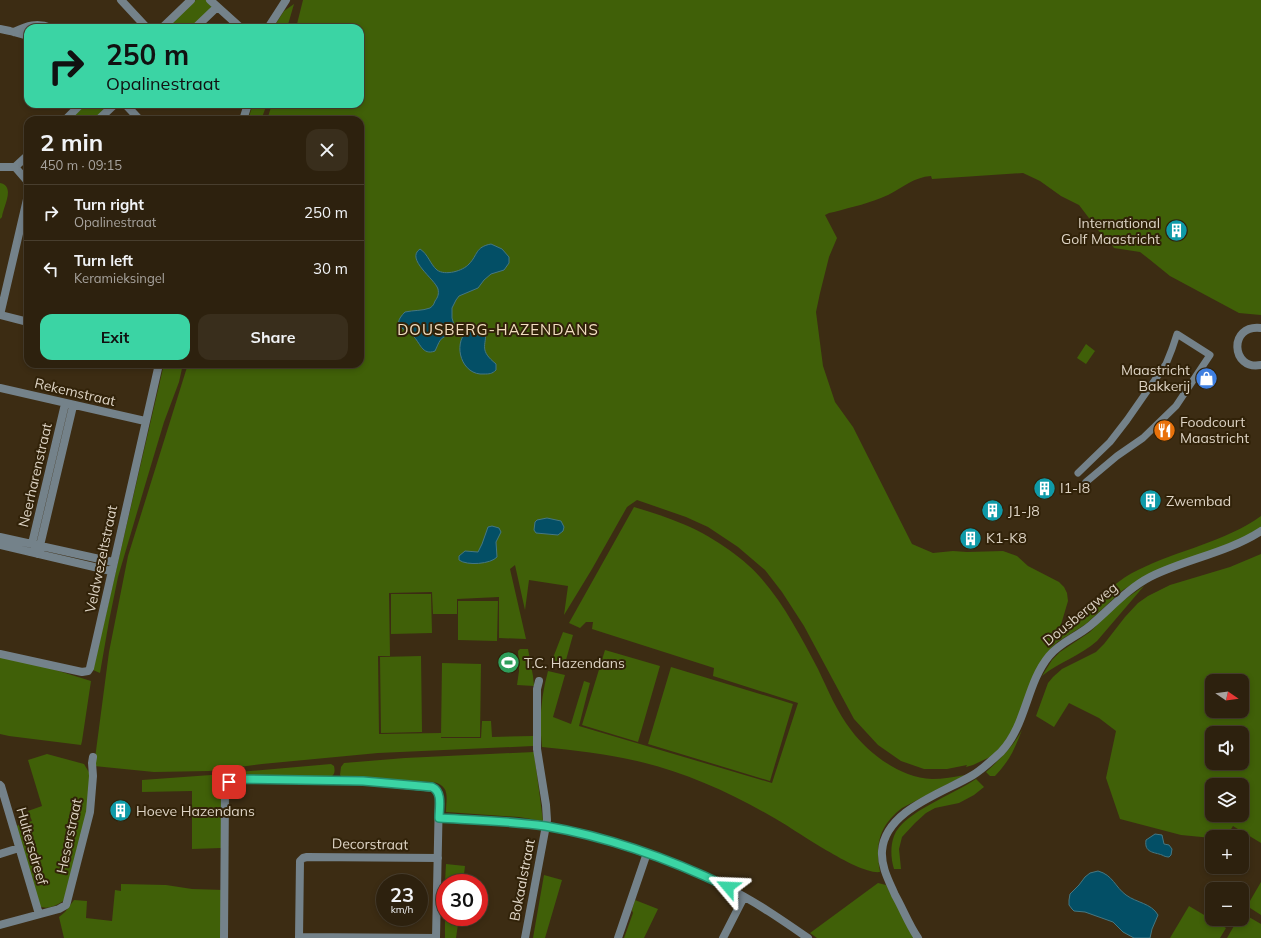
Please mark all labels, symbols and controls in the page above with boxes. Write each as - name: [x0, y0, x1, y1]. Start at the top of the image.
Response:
- text: 250 m: [106, 37, 189, 72]
- icon: right: [40, 40, 92, 92]
- text: Opalinestraat: [106, 72, 220, 95]
- text: 2 min: [40, 127, 103, 157]
- button: close: [306, 129, 348, 171]
- text: 450 m · 09:15: [40, 157, 122, 173]
- text: Turn right: [74, 195, 144, 214]
- icon: right: [40, 202, 62, 224]
- text: 250 m: [304, 203, 348, 222]
- text: Opalinestraat: [74, 214, 156, 230]
- place label: International Golf Maastricht: [1061, 214, 1160, 248]
- building icon: International Golf Maastricht: [1163, 218, 1189, 244]
- text: Turn left: [74, 251, 133, 270]
- icon: left: [40, 258, 62, 280]
- text: 30 m: [313, 259, 348, 278]
- text: Keramieksingel: [74, 270, 165, 286]
- button: Exit: [40, 314, 190, 360]
- button: Share: [198, 314, 348, 360]
- district label: DOUSBERG-HAZENDANS: [397, 320, 599, 339]
- place label: Maastricht Bakkerij: [1121, 361, 1190, 395]
- shop icon: Maastricht Bakkerij: [1193, 365, 1219, 391]
- street label: Rekemstraat: [33, 374, 117, 410]
- place label: Foodcourt Maastricht: [1180, 413, 1249, 447]
- restaurant icon: Foodcourt Maastricht: [1151, 417, 1177, 443]
- street label: Neerharenstraat: [14, 421, 56, 529]
- building icon: I1-I8: [1031, 475, 1057, 501]
- place label: I1-I8: [1060, 479, 1090, 497]
- building icon: Zwembad: [1138, 488, 1164, 514]
- place label: Zwembad: [1166, 492, 1231, 510]
- building icon: J1-J8: [980, 498, 1006, 524]
- place label: J1-J8: [1008, 502, 1040, 520]
- street label: Veldwezeltstraat: [81, 504, 121, 614]
- building icon: K1-K8: [957, 525, 983, 551]
- place label: K1-K8: [986, 529, 1027, 547]
- street label: Dousbergweg: [1039, 578, 1121, 650]
- sports icon: T.C. Hazendans: [495, 650, 521, 676]
- place label: T.C. Hazendans: [524, 654, 625, 672]
- north arrow: [1205, 674, 1249, 718]
- map controls: [1205, 674, 1249, 926]
- button: sound: [1205, 726, 1249, 770]
- pin: [212, 765, 246, 799]
- icon: arrive: [218, 771, 240, 793]
- button: layers: [1205, 778, 1249, 822]
- street label: Heserstraat: [52, 797, 86, 875]
- building icon: Hoeve Hazendans: [108, 798, 134, 824]
- place label: Hoeve Hazendans: [136, 802, 255, 820]
- street label: Hultersdreef: [12, 805, 52, 887]
- button: +: [1205, 830, 1249, 874]
- street label: Decorstraat: [332, 834, 408, 854]
- street label: Bokaalstraat: [505, 837, 539, 923]
- position arrow: [707, 866, 749, 908]
- speed limit sign: 30: [436, 874, 488, 926]
- text: 23: [390, 882, 414, 907]
- button: −: [1205, 882, 1249, 926]
- text: km/h: [391, 903, 413, 916]

